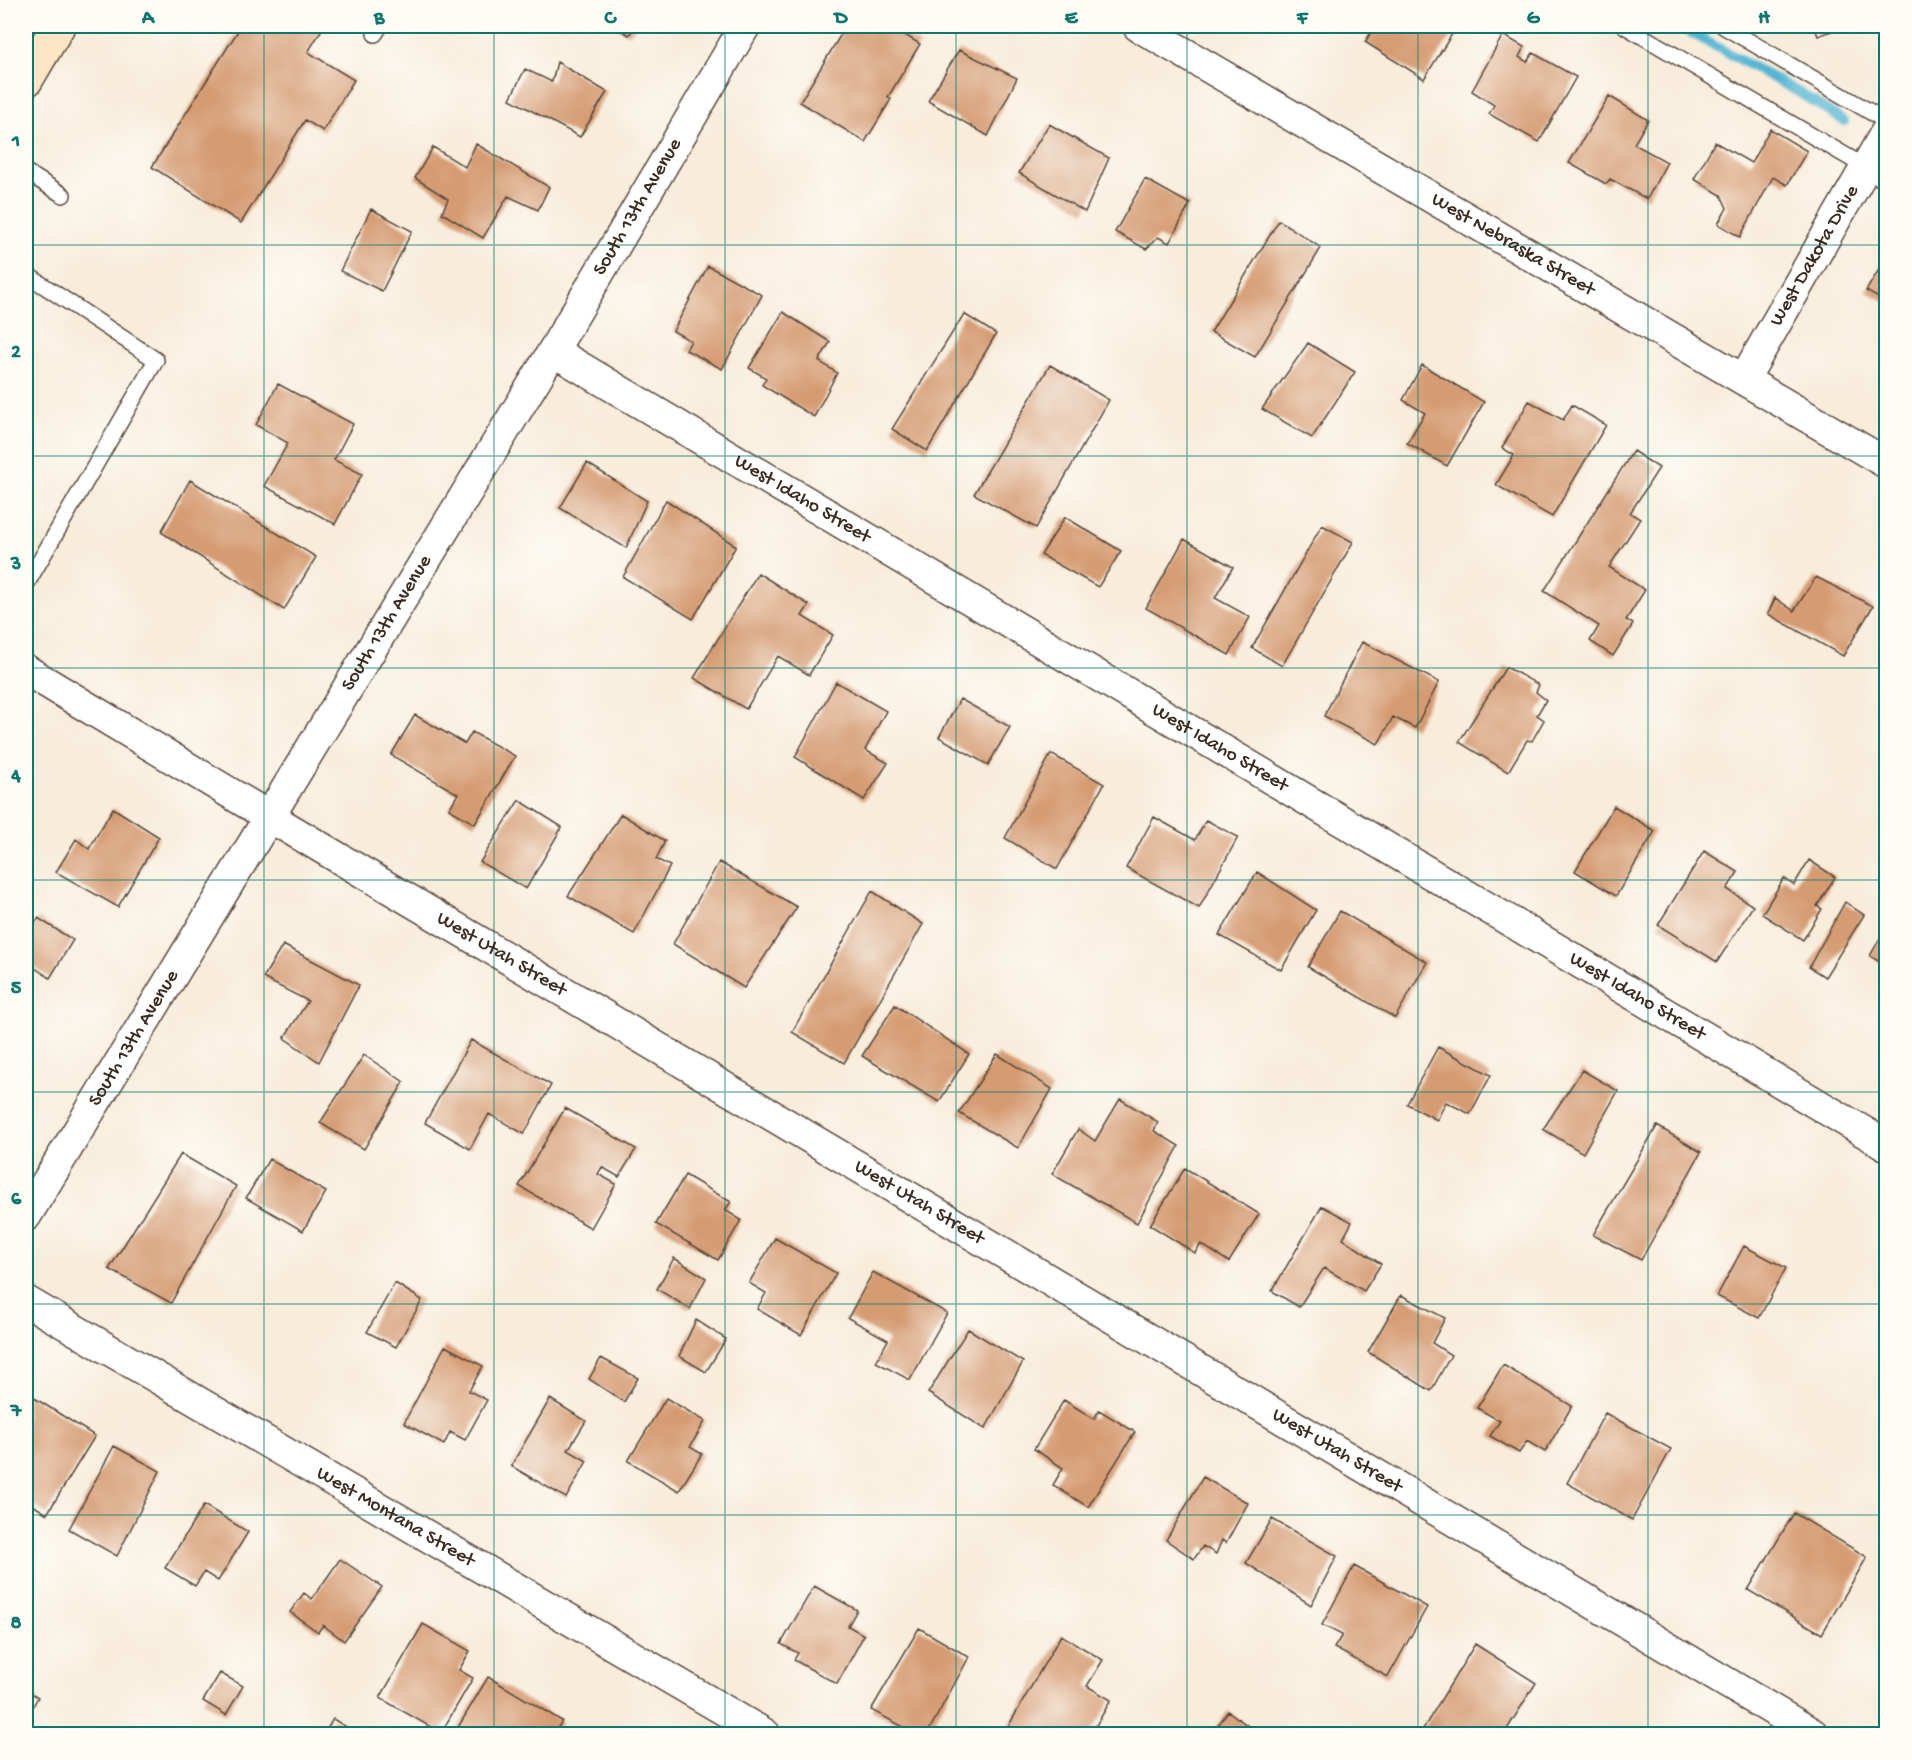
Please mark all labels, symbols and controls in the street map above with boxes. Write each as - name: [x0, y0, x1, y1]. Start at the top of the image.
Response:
- text: A: [141, 8, 156, 31]
- text: B: [373, 8, 385, 31]
- text: C: [604, 8, 618, 31]
- text: D: [832, 8, 848, 31]
- text: E: [1065, 8, 1079, 31]
- text: F: [1296, 8, 1309, 31]
- text: G: [1527, 8, 1541, 31]
- text: H: [1758, 8, 1770, 31]
- text: 1: [11, 131, 20, 154]
- street label: South 13th Avenue: [589, 134, 688, 280]
- street label: West Dakota Drive: [1765, 181, 1865, 330]
- street label: West Nebraska Street: [1427, 188, 1600, 303]
- text: 2: [11, 342, 21, 365]
- street label: West Idaho Street: [730, 450, 876, 550]
- street label: South 13th Avenue: [337, 551, 438, 696]
- text: 3: [10, 554, 21, 577]
- street label: West Idaho Street: [1147, 699, 1294, 798]
- text: 4: [10, 766, 21, 789]
- street label: West Utah Street: [432, 907, 572, 1003]
- street label: West Idaho Street: [1565, 947, 1711, 1047]
- street label: South 13th Avenue: [84, 966, 185, 1111]
- text: 5: [11, 978, 22, 1001]
- street label: West Utah Street: [850, 1155, 990, 1251]
- text: 6: [11, 1189, 22, 1212]
- text: 7: [10, 1401, 23, 1424]
- street label: West Utah Street: [1268, 1404, 1408, 1500]
- street label: West Montana Street: [312, 1462, 480, 1574]
- text: 8: [11, 1613, 22, 1636]

